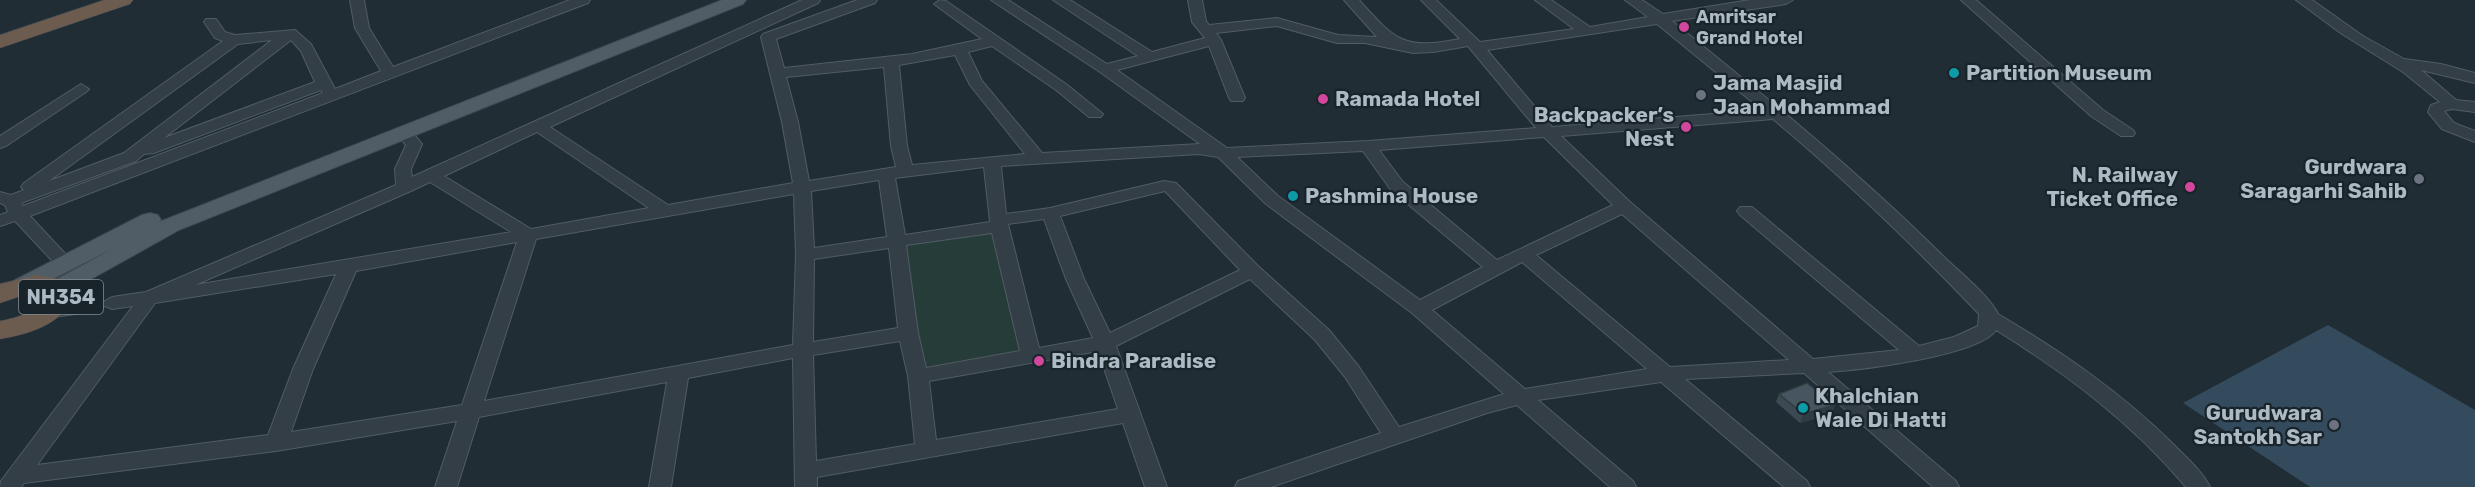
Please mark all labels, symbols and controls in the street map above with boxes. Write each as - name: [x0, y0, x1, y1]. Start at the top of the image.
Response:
- place label: Amritsar Grand Hotel: [1696, 6, 1803, 49]
- marker: Amritsar Grand Hotel: [1677, 20, 1691, 34]
- place label: Partition Museum: [1966, 60, 2152, 85]
- marker: Partition Museum: [1947, 66, 1961, 80]
- place label: Jama Masjid Jaan Mohammad: [1713, 70, 1890, 119]
- place label: Ramada Hotel: [1335, 86, 1480, 111]
- marker: Jama Masjid Jaan Mohammad: [1694, 88, 1708, 102]
- marker: Ramada Hotel: [1316, 92, 1330, 106]
- place label: Backpacker’s Nest: [1534, 102, 1674, 151]
- marker: Backpacker’s Nest: [1679, 120, 1693, 134]
- place label: Gurdwara Saragarhi Sahib: [2240, 154, 2407, 203]
- place label: N. Railway Ticket Office: [2046, 162, 2178, 211]
- marker: Gurdwara Saragarhi Sahib: [2412, 172, 2426, 186]
- marker: N. Railway Ticket Office: [2183, 180, 2197, 194]
- place label: Pashmina House: [1305, 183, 1478, 208]
- marker: Pashmina House: [1286, 189, 1300, 203]
- road number: NH354: [19, 280, 103, 314]
- place label: Bindra Paradise: [1051, 348, 1216, 373]
- marker: Bindra Paradise: [1032, 354, 1046, 368]
- place label: Khalchian Wale Di Hatti: [1815, 383, 1946, 432]
- place label: Gurudwara Santokh Sar: [2193, 400, 2322, 449]
- marker: Khalchian Wale Di Hatti: [1796, 401, 1810, 415]
- marker: Gurudwara Santokh Sar: [2327, 418, 2341, 432]

